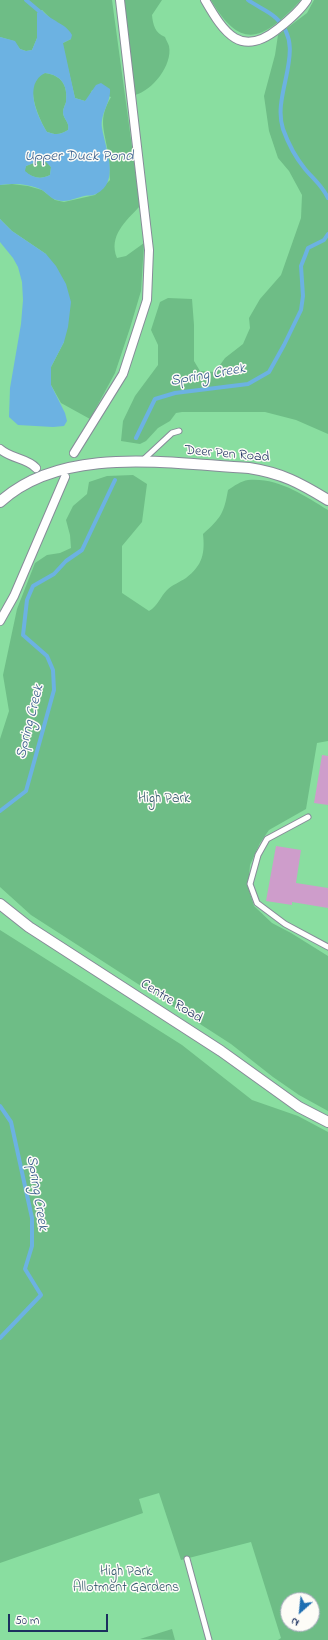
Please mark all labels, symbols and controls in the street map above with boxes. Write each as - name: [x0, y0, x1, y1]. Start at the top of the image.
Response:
- water label: Upper Duck Pond: [25, 149, 133, 167]
- water label: Spring Creek: [169, 361, 247, 391]
- street label: Deer Pen Road: [184, 443, 270, 467]
- water label: Spring Creek: [13, 683, 49, 761]
- park label: High Park: [138, 792, 190, 808]
- street label: Centre Road: [137, 976, 205, 1028]
- water label: Spring Creek: [21, 1154, 51, 1232]
- park label: High Park Allotment Gardens: [73, 1565, 179, 1598]
- north arrow: [280, 1592, 320, 1632]
- scale bar: [10, 1606, 110, 1632]
- text: 50 m: [15, 1612, 39, 1630]
- text: N: [288, 1613, 302, 1631]

